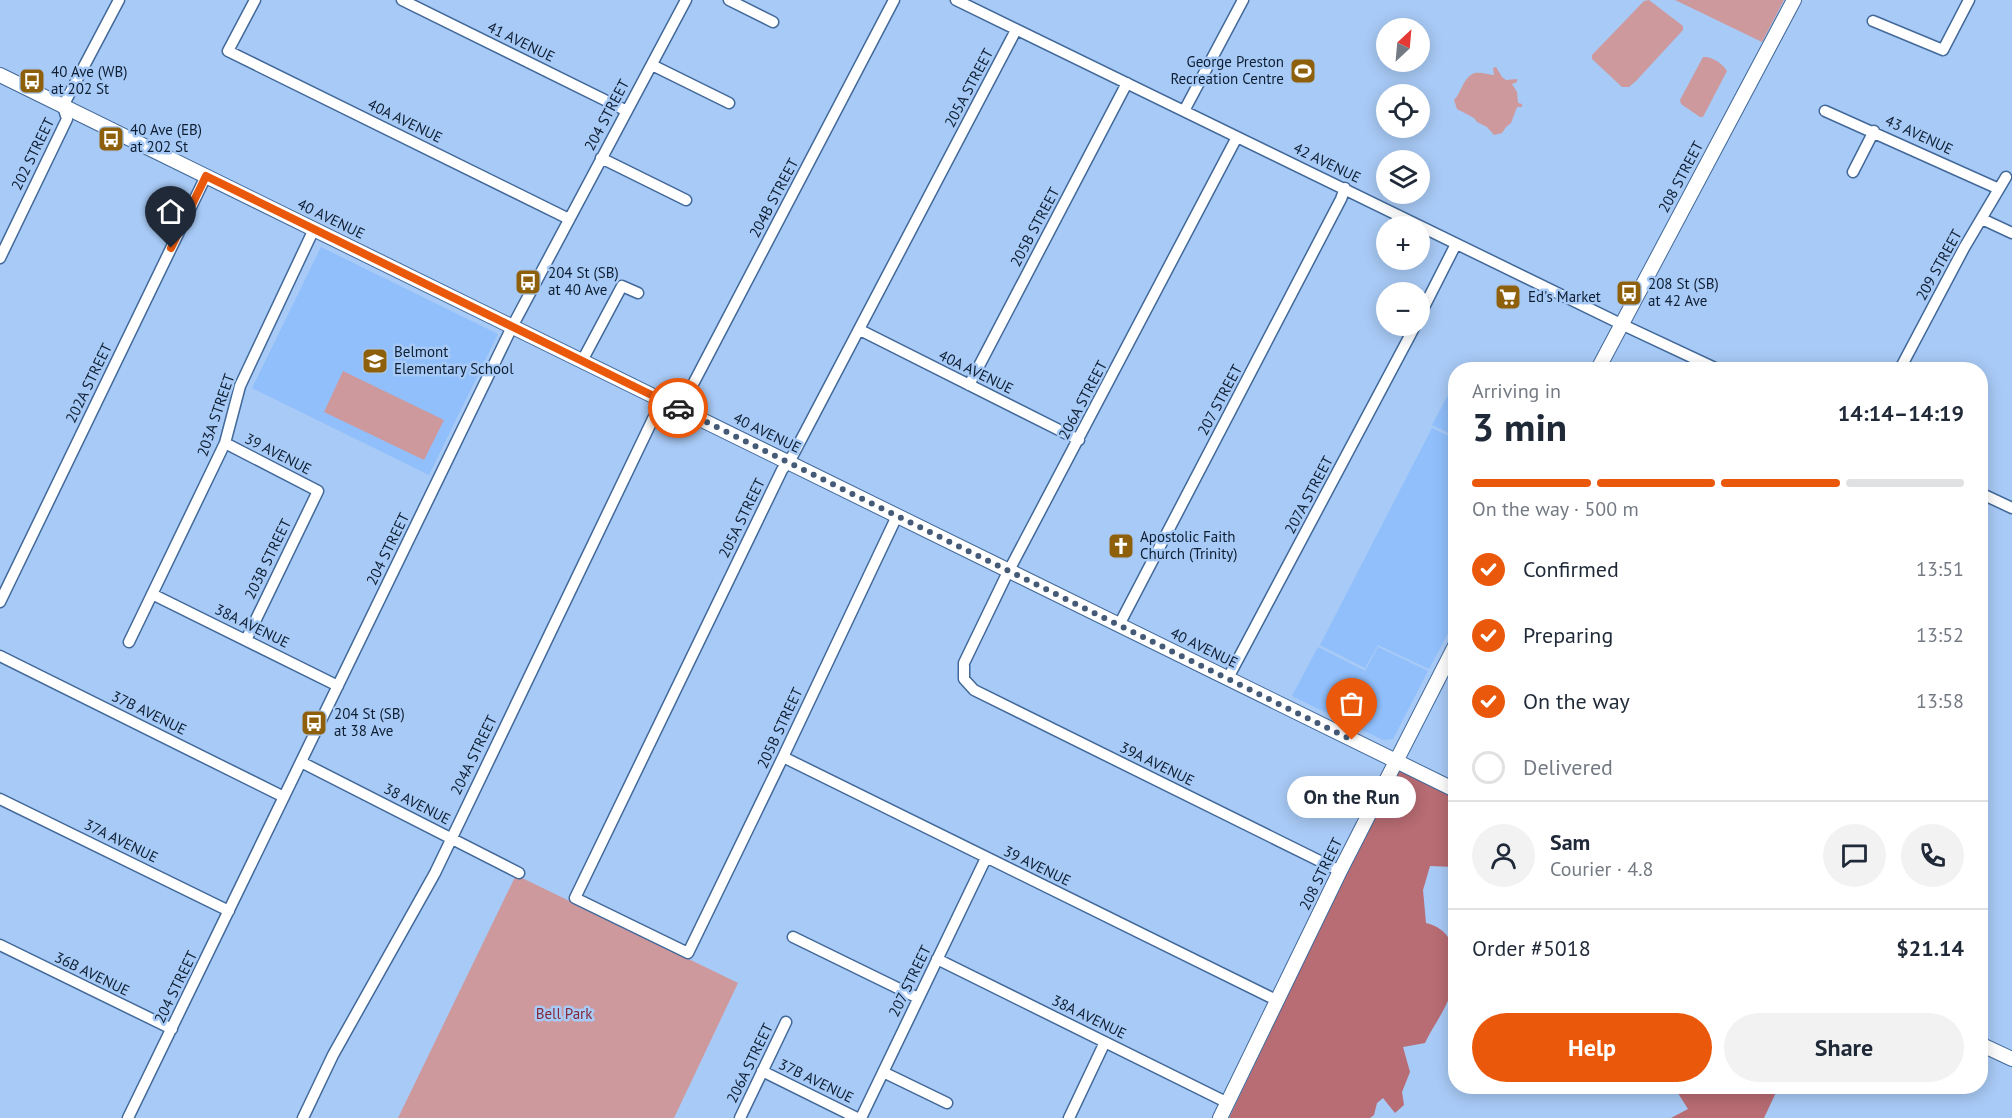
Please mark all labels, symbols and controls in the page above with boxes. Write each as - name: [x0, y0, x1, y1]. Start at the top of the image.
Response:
- street label: 41 AVENUE: [484, 17, 558, 66]
- north arrow: [1376, 18, 1430, 72]
- map controls: [1376, 18, 1430, 336]
- street label: 205A STREET: [940, 45, 998, 130]
- place label: George Preston Recreation Centre: [1170, 52, 1284, 88]
- sports icon: George Preston Recreation Centre: [1288, 56, 1318, 86]
- place label: 40 Ave (WB) at 202 St: [51, 62, 127, 98]
- bus stop icon: 40 Ave (WB) at 202 St: [17, 66, 47, 96]
- street label: 204 STREET: [580, 75, 634, 154]
- button: locate: [1376, 84, 1430, 138]
- street label: 40A AVENUE: [365, 94, 446, 147]
- street label: 43 AVENUE: [1882, 111, 1956, 158]
- street label: 202 STREET: [7, 114, 59, 193]
- place label: 40 Ave (EB) at 202 St: [130, 120, 202, 156]
- bus stop icon: 40 Ave (EB) at 202 St: [96, 124, 126, 154]
- street label: 208 STREET: [1654, 137, 1708, 216]
- street label: 42 AVENUE: [1290, 138, 1364, 187]
- button: layers: [1376, 150, 1430, 204]
- street label: 204B STREET: [745, 154, 803, 241]
- street label: 205B STREET: [1006, 183, 1064, 270]
- pin: [145, 186, 196, 248]
- street label: 40 AVENUE: [294, 194, 368, 243]
- icon: home: [154, 195, 187, 228]
- button: +: [1376, 216, 1430, 270]
- street label: 209 STREET: [1911, 225, 1966, 304]
- place label: 204 St (SB) at 40 Ave: [548, 263, 619, 299]
- bus stop icon: 204 St (SB) at 40 Ave: [513, 267, 543, 297]
- place label: 208 St (SB) at 42 Ave: [1648, 274, 1719, 310]
- bus stop icon: 208 St (SB) at 42 Ave: [1614, 278, 1644, 308]
- button: −: [1376, 282, 1430, 336]
- supermarket icon: Ed's Market: [1493, 282, 1523, 312]
- place label: Ed's Market: [1528, 287, 1601, 306]
- street label: 202A STREET: [61, 339, 116, 426]
- place label: Belmont Elementary School: [394, 342, 514, 378]
- street label: 40A AVENUE: [936, 345, 1017, 398]
- school or university icon: Belmont Elementary School: [360, 346, 390, 376]
- street label: 206A STREET: [1054, 357, 1112, 442]
- street label: 207 STREET: [1193, 361, 1246, 438]
- street label: 203A STREET: [192, 370, 239, 459]
- courier: [648, 378, 708, 438]
- text: Arriving in: [1472, 378, 1561, 404]
- icon: car: [662, 392, 695, 425]
- text: 14:14–14:19: [1838, 399, 1964, 427]
- text: 3 min: [1472, 401, 1567, 452]
- street label: 40 AVENUE: [730, 408, 804, 457]
- street label: 39 AVENUE: [242, 429, 315, 478]
- street label: 207A STREET: [1280, 452, 1337, 537]
- street label: 205A STREET: [714, 474, 769, 561]
- text: On the way · 500 m: [1472, 496, 1639, 522]
- street label: 204 STREET: [362, 509, 414, 588]
- street label: 203B STREET: [240, 515, 295, 602]
- place label: Apostolic Faith Church (Trinity): [1140, 527, 1238, 563]
- church icon: Apostolic Faith Church (Trinity): [1106, 531, 1136, 561]
- icon: check: [1472, 553, 1505, 586]
- text: Confirmed: [1523, 555, 1619, 583]
- text: 13:51: [1916, 556, 1964, 582]
- street label: 38A AVENUE: [212, 599, 293, 652]
- icon: check: [1472, 619, 1505, 652]
- text: Preparing: [1523, 621, 1613, 649]
- text: 13:52: [1916, 622, 1964, 648]
- street label: 40 AVENUE: [1167, 623, 1241, 672]
- pin: [1326, 678, 1377, 740]
- street label: 205B STREET: [753, 684, 807, 771]
- icon: check: [1472, 685, 1505, 718]
- street label: 37B AVENUE: [109, 686, 190, 739]
- icon: bag: [1335, 687, 1368, 720]
- text: On the way: [1523, 687, 1630, 715]
- text: 13:58: [1916, 688, 1964, 714]
- place label: 204 St (SB) at 38 Ave: [334, 704, 405, 740]
- bus stop icon: 204 St (SB) at 38 Ave: [299, 708, 329, 738]
- street label: 204A STREET: [446, 711, 501, 798]
- street label: 39A AVENUE: [1117, 737, 1198, 790]
- text: Delivered: [1523, 753, 1613, 781]
- callout: On the Run: [1288, 776, 1416, 818]
- street label: 38 AVENUE: [381, 779, 454, 828]
- text: On the Run: [1303, 784, 1400, 810]
- street label: 37A AVENUE: [81, 815, 161, 867]
- button: person: [1472, 824, 1535, 887]
- button: chat: [1823, 824, 1886, 887]
- button: phone: [1901, 824, 1964, 887]
- text: Sam: [1550, 828, 1590, 856]
- street label: 208 STREET: [1295, 834, 1347, 913]
- street label: 39 AVENUE: [1000, 841, 1074, 890]
- text: Courier · 4.8: [1550, 856, 1653, 882]
- text: Order #5018: [1472, 934, 1591, 962]
- text: $21.14: [1896, 934, 1964, 962]
- street label: 207 STREET: [884, 941, 935, 1020]
- street label: 36B AVENUE: [52, 947, 133, 1000]
- street label: 204 STREET: [150, 947, 202, 1026]
- street label: 38A AVENUE: [1049, 990, 1130, 1043]
- park label: Bell Park: [536, 1004, 593, 1023]
- button: Help: [1472, 1013, 1712, 1082]
- button: Share: [1724, 1013, 1964, 1082]
- street label: 206A STREET: [722, 1019, 777, 1106]
- street label: 37B AVENUE: [776, 1054, 857, 1107]

